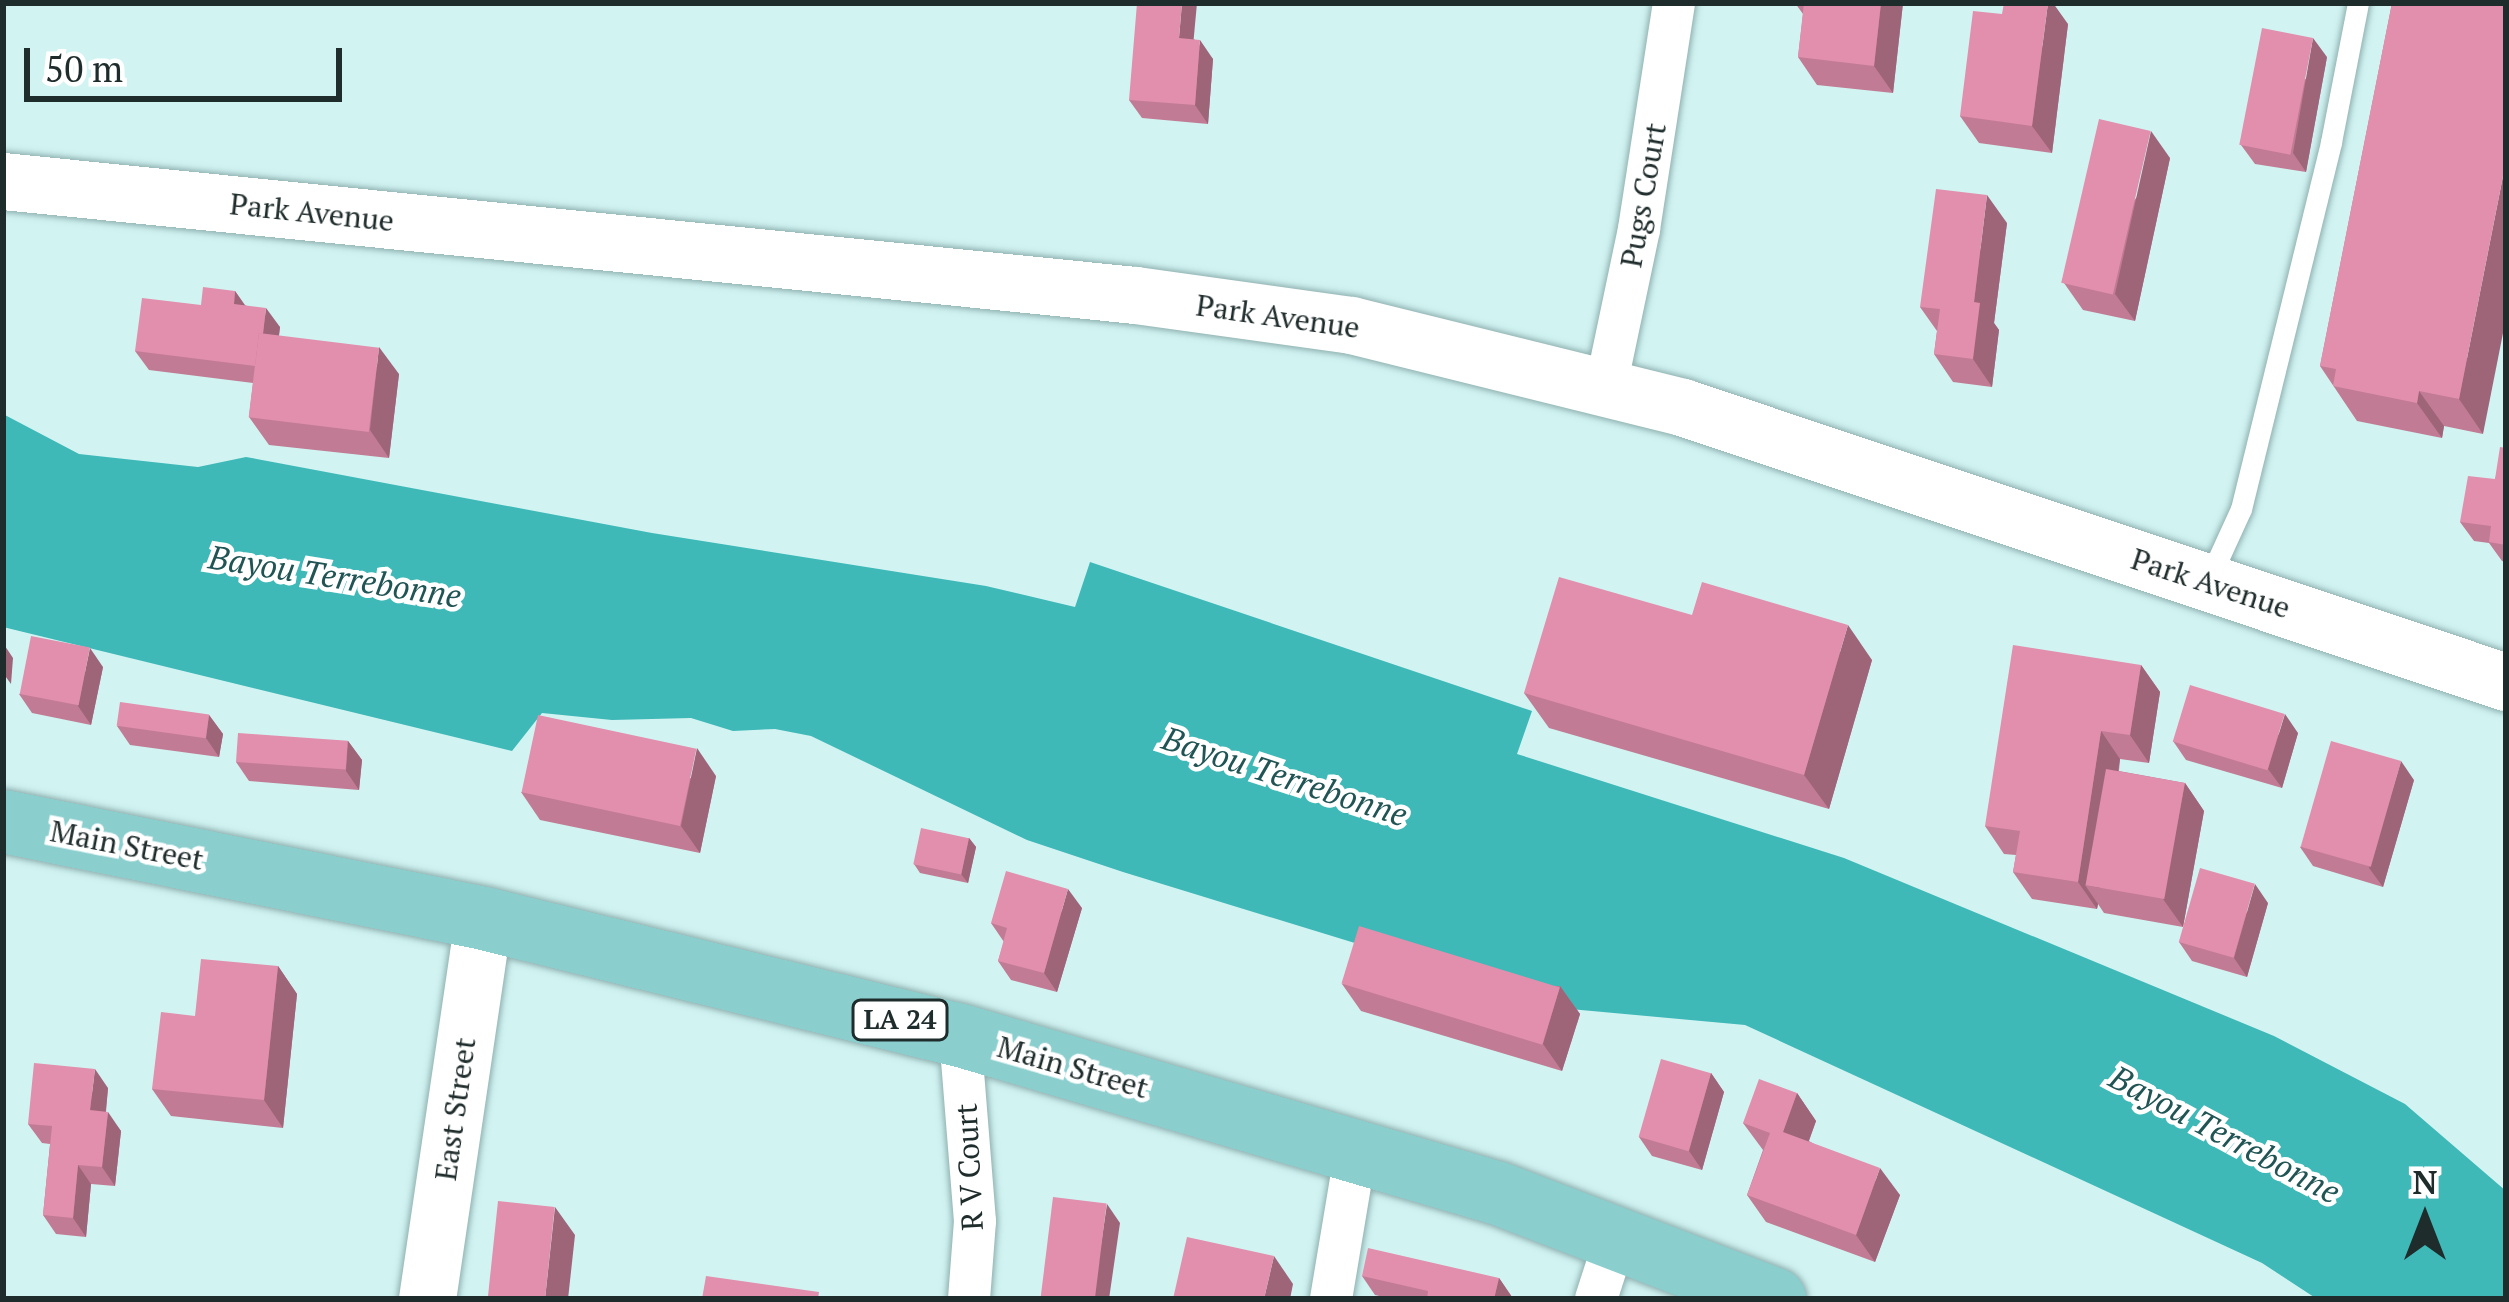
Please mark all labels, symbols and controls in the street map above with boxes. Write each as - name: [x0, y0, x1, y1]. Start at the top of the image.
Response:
- scale bar: [30, 24, 348, 98]
- text: 50 m: [45, 45, 123, 92]
- street label: Pugs Court: [1613, 120, 1673, 270]
- street label: Park Avenue: [228, 185, 396, 239]
- street label: Park Avenue: [1194, 287, 1362, 345]
- water label: Bayou Terrebonne: [206, 537, 464, 615]
- street label: Park Avenue: [2127, 540, 2295, 626]
- water label: Bayou Terrebonne: [1158, 718, 1412, 834]
- street label: Main Street: [47, 813, 207, 877]
- road number: LA 24: [849, 999, 951, 1041]
- street label: Main Street: [993, 1028, 1153, 1106]
- street label: East Street: [427, 1035, 483, 1183]
- water label: Bayou Terrebonne: [2103, 1057, 2347, 1211]
- street label: R V Court: [948, 1102, 990, 1232]
- north arrow: [2365, 1158, 2485, 1278]
- text: N: [2412, 1160, 2438, 1203]

